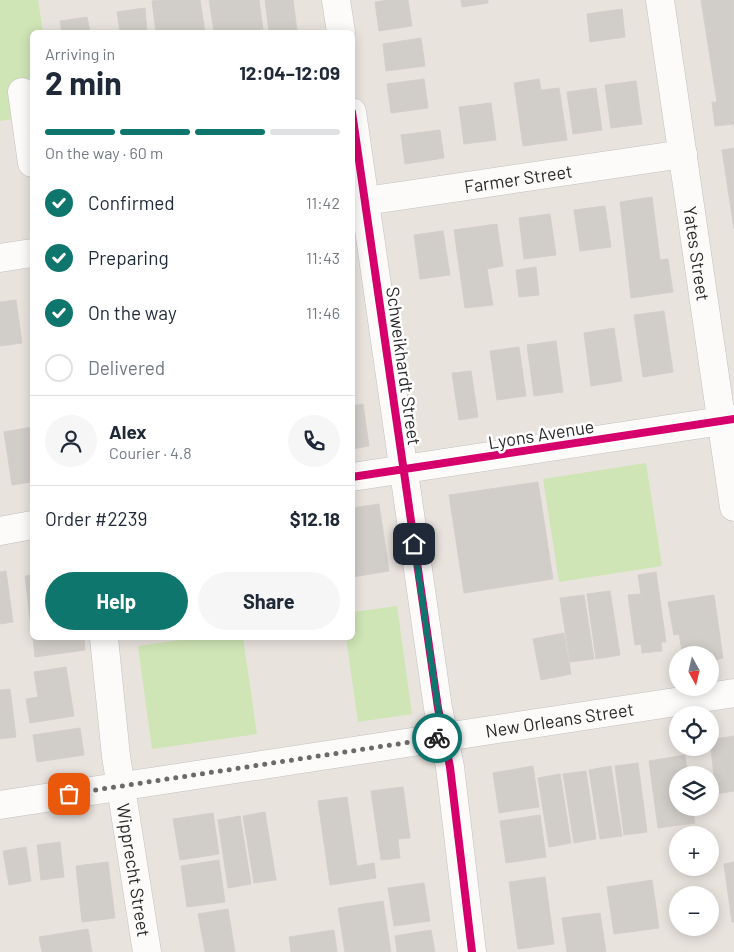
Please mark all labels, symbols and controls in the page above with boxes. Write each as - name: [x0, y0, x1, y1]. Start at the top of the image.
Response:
- text: Arriving in: [45, 44, 115, 63]
- text: 12:04–12:09: [239, 61, 340, 84]
- text: 2 min: [45, 63, 122, 101]
- text: On the way · 60 m: [45, 143, 163, 162]
- street label: Farmer Street: [463, 160, 574, 197]
- icon: check: [45, 189, 73, 217]
- text: Confirmed: [88, 191, 175, 214]
- text: 11:42: [306, 193, 340, 212]
- street label: Yates Street: [679, 204, 715, 302]
- icon: check: [45, 244, 73, 272]
- text: Preparing: [88, 246, 169, 269]
- text: 11:43: [306, 248, 340, 267]
- street label: Schweikhardt Street: [382, 285, 426, 447]
- icon: check: [45, 299, 73, 327]
- text: On the way: [88, 301, 177, 324]
- text: 11:46: [306, 303, 340, 322]
- text: Delivered: [88, 356, 165, 379]
- button: person: [45, 415, 97, 467]
- button: phone: [288, 415, 340, 467]
- street label: Lyons Avenue: [486, 415, 596, 453]
- text: Alex: [109, 420, 147, 443]
- text: Courier · 4.8: [109, 443, 192, 462]
- text: Order #2239: [45, 507, 147, 530]
- text: $12.18: [290, 507, 340, 530]
- pin: [393, 523, 435, 565]
- icon: home: [400, 530, 428, 558]
- button: Help: [45, 572, 188, 630]
- button: Share: [198, 572, 340, 630]
- north arrow: [669, 646, 719, 696]
- map controls: [669, 646, 719, 936]
- street label: New Orleans Street: [484, 697, 635, 742]
- button: locate: [669, 706, 719, 756]
- courier: [412, 713, 462, 763]
- icon: bike: [423, 724, 451, 752]
- button: layers: [669, 766, 719, 816]
- pin: [48, 773, 90, 815]
- icon: bag: [55, 780, 83, 808]
- street label: Wipprecht Street: [113, 802, 155, 938]
- button: +: [669, 826, 719, 876]
- button: −: [669, 886, 719, 936]

